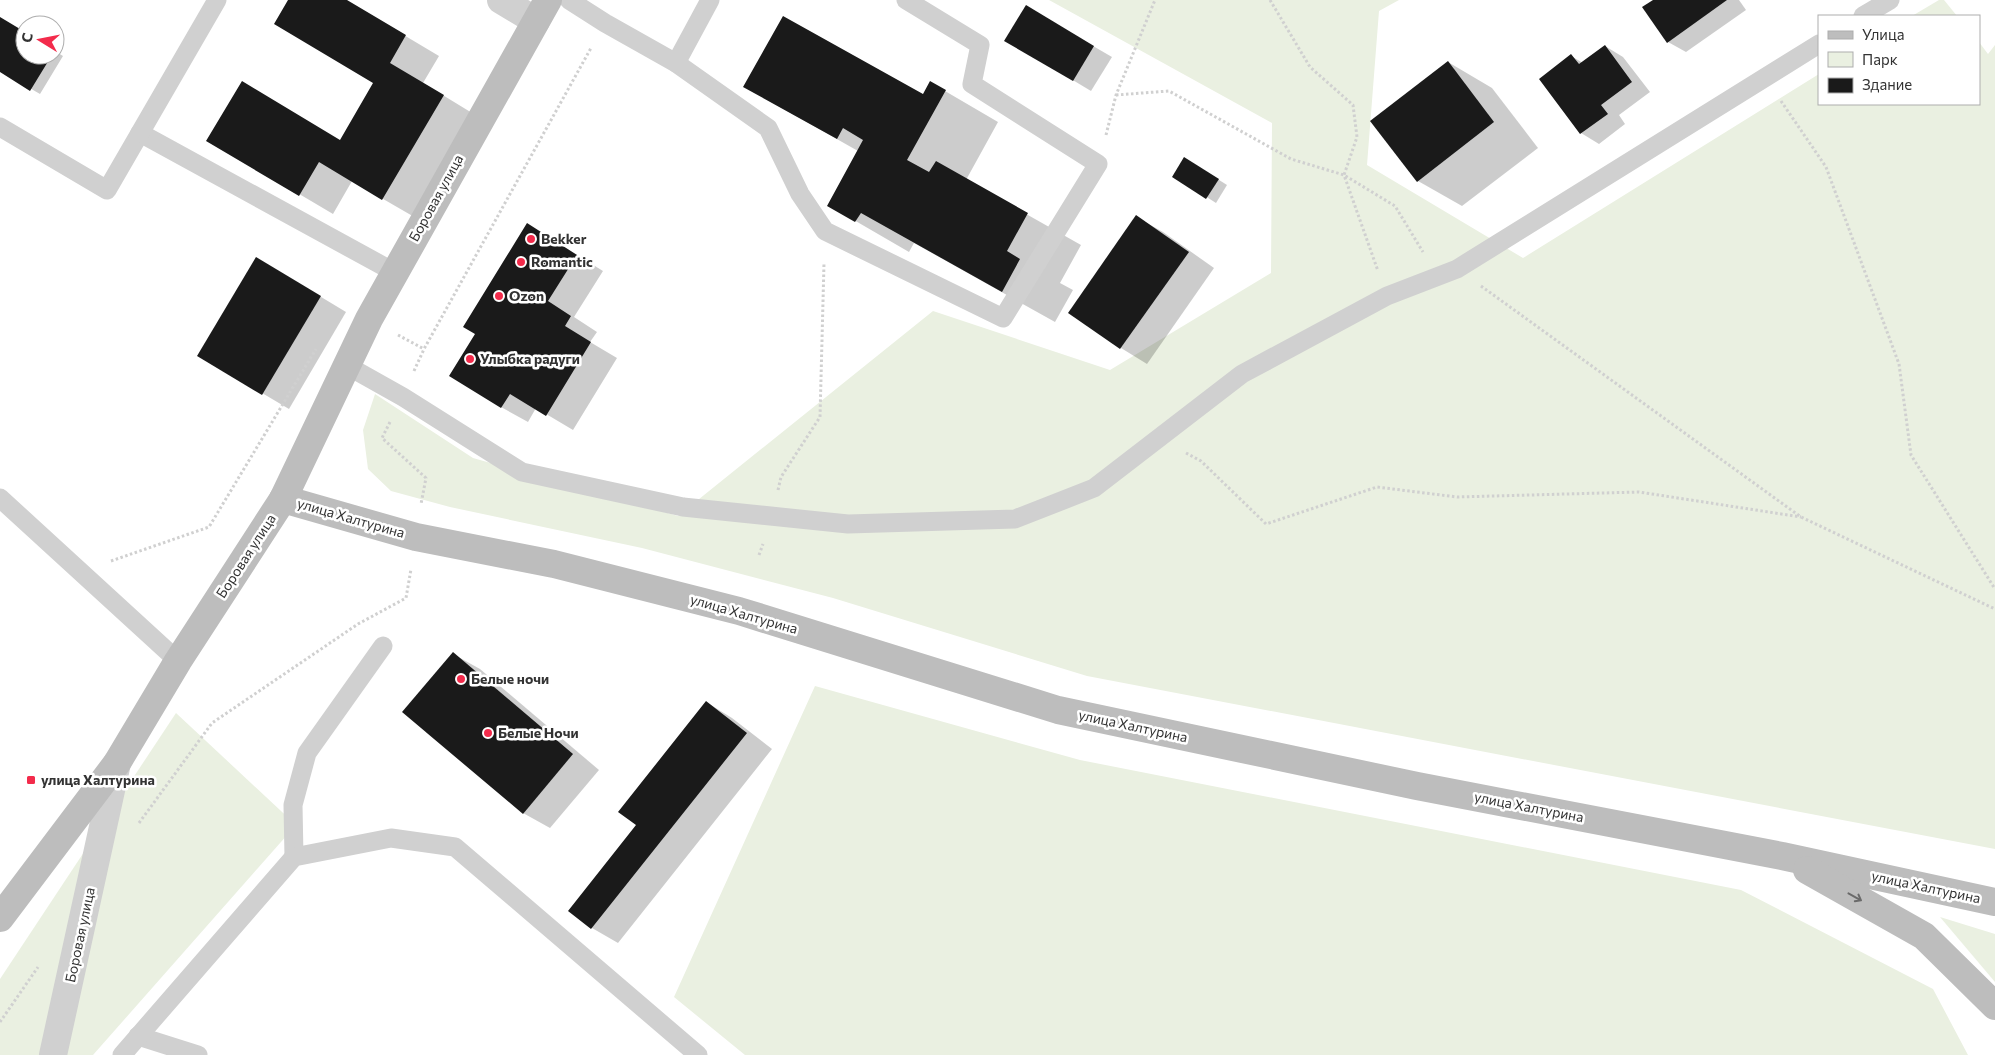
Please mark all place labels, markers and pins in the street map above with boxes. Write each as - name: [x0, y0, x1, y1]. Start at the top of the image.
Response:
- place label: Bekker: [541, 230, 587, 247]
- marker: Bekker: [525, 233, 537, 245]
- place label: Romantic: [531, 253, 593, 270]
- marker: Romantic: [515, 256, 527, 268]
- place label: Ozon: [509, 287, 544, 304]
- marker: Ozon: [493, 290, 505, 302]
- place label: Улыбка радуги: [480, 350, 580, 367]
- marker: Улыбка радуги: [464, 353, 476, 365]
- place label: Белые ночи: [471, 670, 549, 687]
- marker: Белые ночи: [455, 673, 467, 685]
- place label: Белые Ночи: [498, 724, 579, 741]
- marker: Белые Ночи: [482, 727, 494, 739]
- place label: улица Халтурина: [41, 771, 155, 788]
- marker: улица Халтурина: [25, 774, 37, 786]

